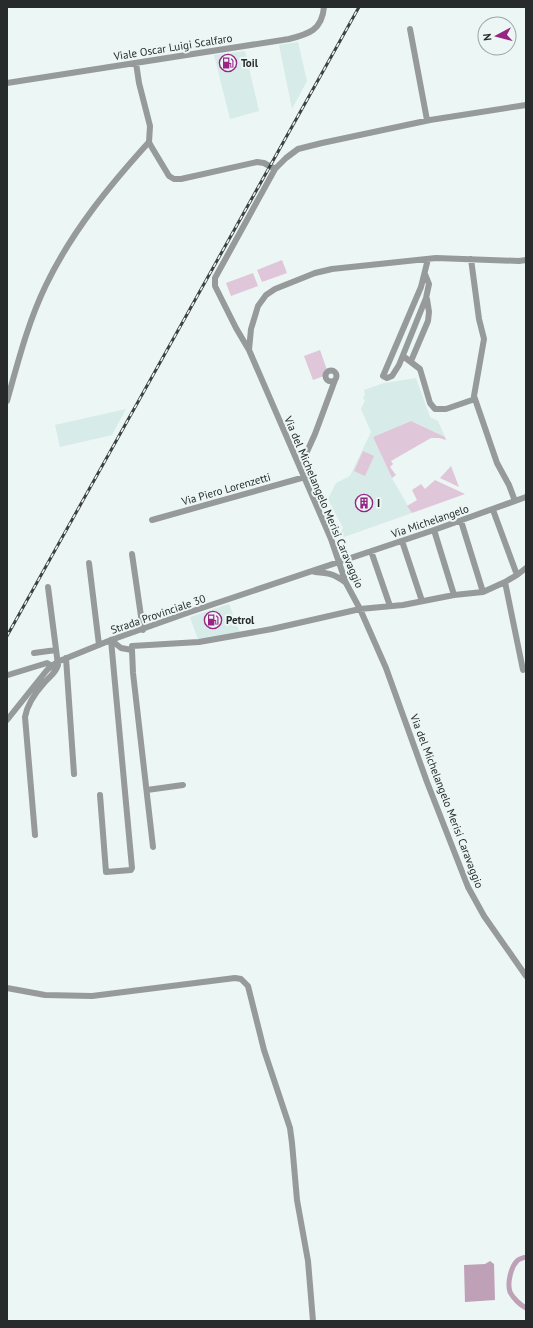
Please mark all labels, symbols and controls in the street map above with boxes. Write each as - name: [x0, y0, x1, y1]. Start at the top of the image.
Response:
- north arrow: [477, 16, 517, 56]
- street label: Viale Oscar Luigi Scalfaro: [112, 31, 233, 63]
- text: N: [480, 33, 494, 42]
- fuel station icon: Toil: [218, 53, 238, 73]
- place label: Toil: [241, 56, 259, 70]
- street label: Via del Michelangelo Merisi Caravaggio: [281, 413, 367, 590]
- street label: Via Piero Lorenzetti: [179, 470, 272, 509]
- building icon: I: [354, 493, 374, 513]
- place label: I: [377, 496, 380, 510]
- street label: Via Michelangelo: [388, 501, 471, 541]
- street label: Strada Provinciale 30: [109, 591, 207, 637]
- fuel station icon: Petrol: [203, 610, 223, 630]
- place label: Petrol: [226, 613, 255, 627]
- street label: Via del Michelangelo Merisi Caravaggio: [407, 711, 487, 890]

